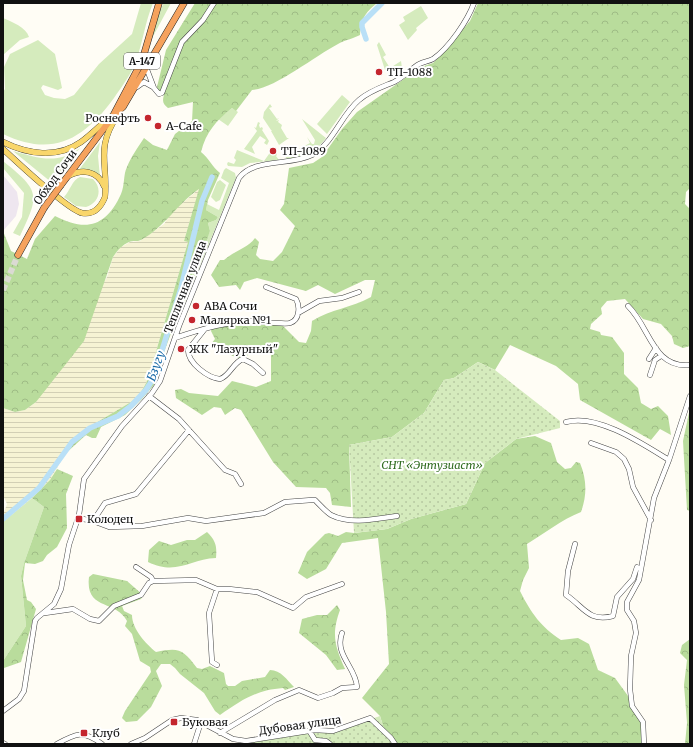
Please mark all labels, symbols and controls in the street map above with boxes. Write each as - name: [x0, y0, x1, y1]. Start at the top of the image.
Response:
- road number: А-147: [124, 53, 160, 69]
- place label: ТП-1088: [387, 65, 432, 79]
- marker: ТП-1088: [374, 67, 384, 77]
- place label: Роснефть: [85, 111, 140, 125]
- marker: Роснефть: [143, 113, 153, 123]
- place label: A-Cafe: [165, 119, 202, 133]
- marker: A-Cafe: [153, 121, 163, 131]
- place label: ТП-1089: [281, 144, 326, 158]
- street label: Обход Сочи: [30, 146, 80, 207]
- marker: ТП-1089: [268, 146, 278, 156]
- street label: Тепличная улица: [161, 239, 209, 335]
- place label: АВА Сочи: [203, 299, 258, 313]
- marker: АВА Сочи: [191, 301, 201, 311]
- place label: Малярка №1: [200, 313, 271, 327]
- marker: Малярка №1: [187, 315, 197, 325]
- place label: ЖК "Лазурный": [189, 342, 278, 356]
- marker: ЖК "Лазурный": [176, 344, 186, 354]
- water label: Бзугу: [143, 348, 168, 383]
- park label: СНТ «Энтузиаст»: [381, 458, 483, 472]
- place label: Колодец: [87, 512, 133, 526]
- marker: Колодец: [74, 514, 84, 524]
- street label: Дубовая улица: [258, 712, 342, 738]
- place label: Буковая: [182, 715, 229, 729]
- marker: Буковая: [169, 717, 179, 727]
- place label: Клуб: [92, 726, 120, 740]
- marker: Клуб: [79, 728, 89, 738]

